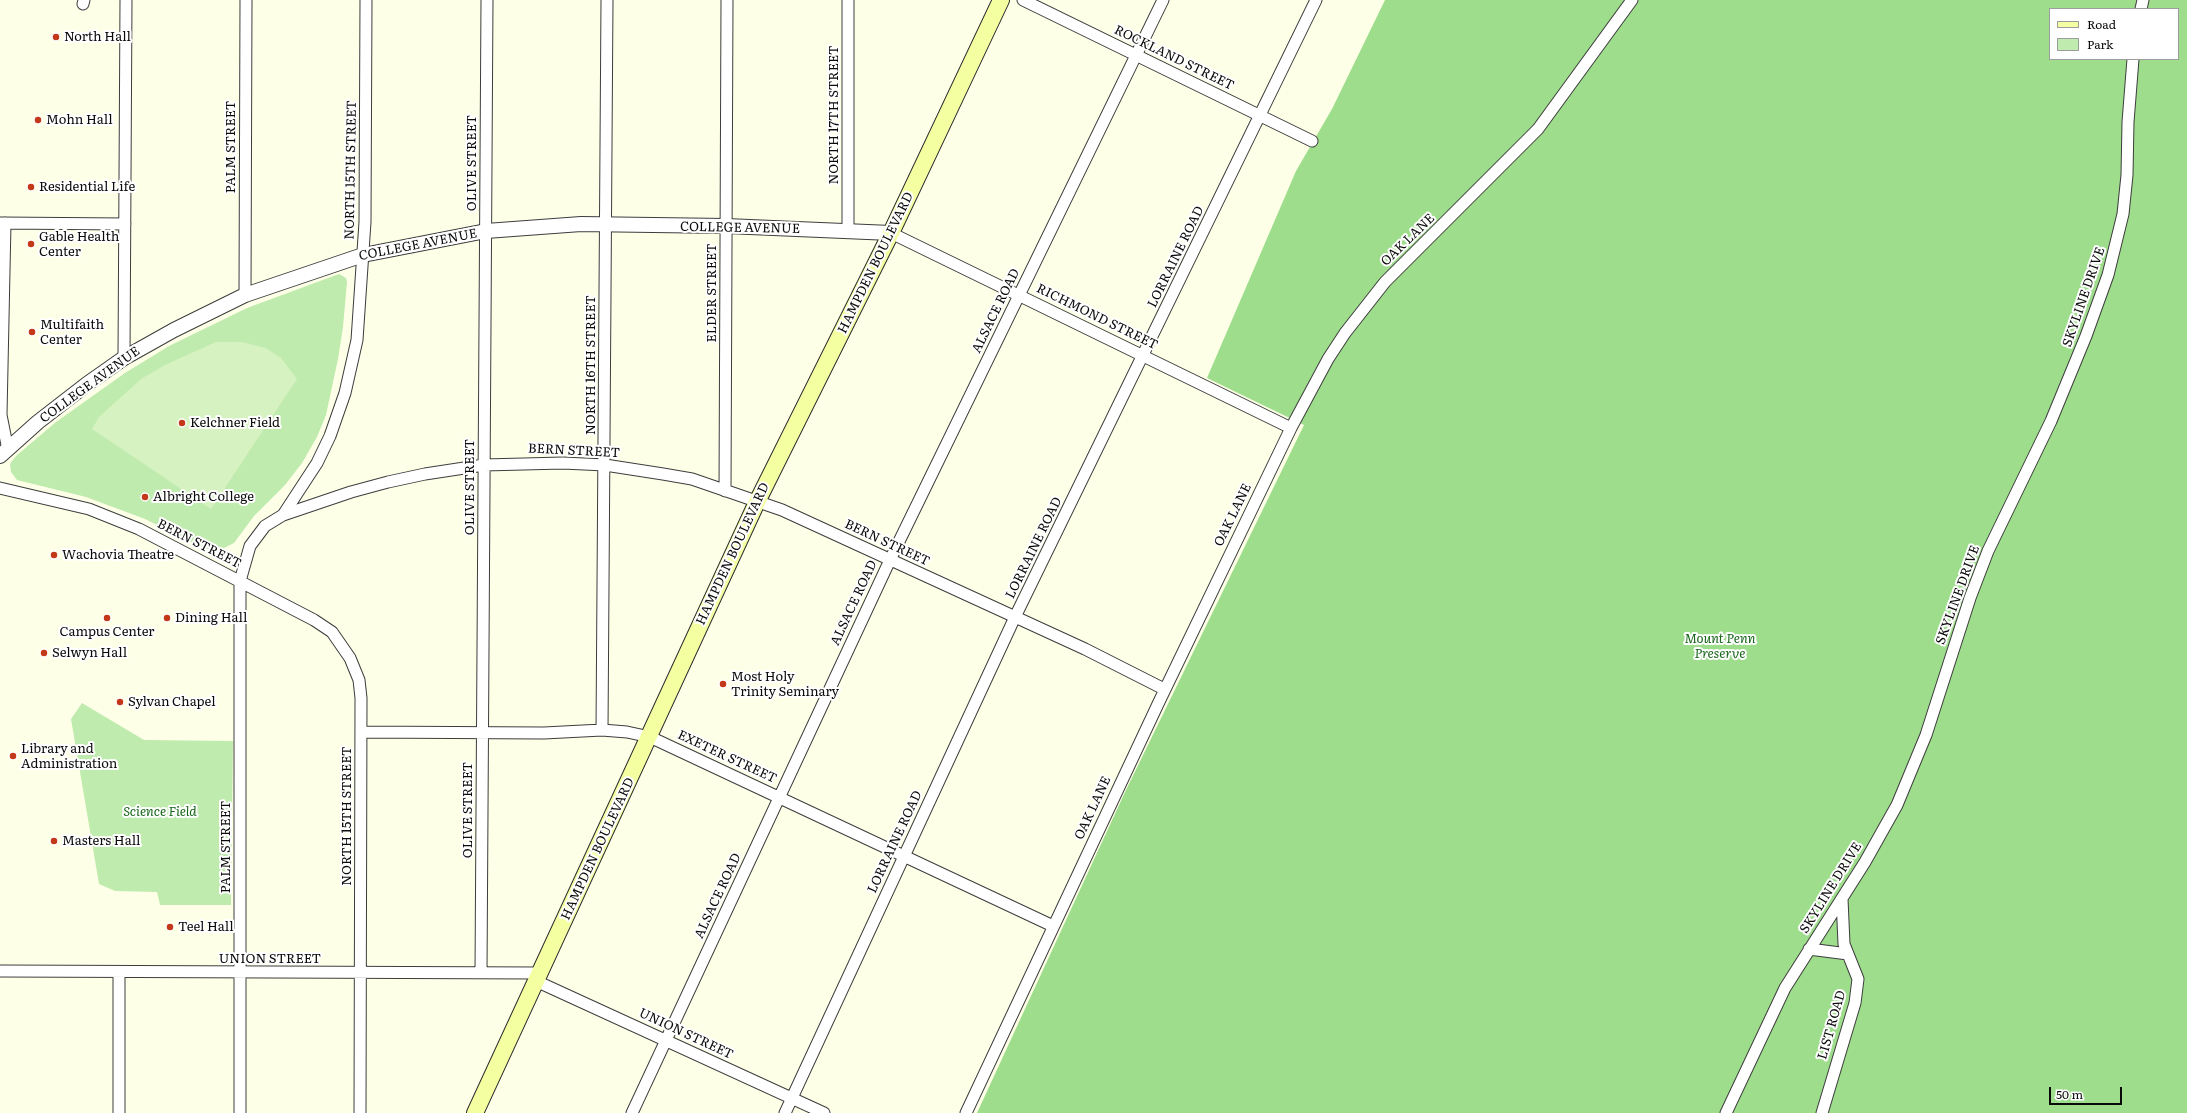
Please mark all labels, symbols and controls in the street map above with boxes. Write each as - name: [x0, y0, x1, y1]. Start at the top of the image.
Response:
- legend: [2049, 8, 2179, 60]
- text: Road: [2087, 15, 2116, 33]
- street label: ROCKLAND STREET: [1112, 22, 1236, 94]
- place label: North Hall: [64, 29, 131, 45]
- marker: North Hall: [51, 32, 61, 42]
- text: Park: [2087, 35, 2113, 53]
- street label: NORTH 17TH STREET: [826, 46, 842, 184]
- street label: NORTH 15TH STREET: [342, 100, 360, 240]
- street label: PALM STREET: [223, 101, 239, 193]
- place label: Mohn Hall: [46, 112, 113, 128]
- marker: Mohn Hall: [33, 115, 43, 125]
- street label: OLIVE STREET: [464, 115, 480, 211]
- place label: Residential Life: [39, 179, 135, 195]
- marker: Residential Life: [26, 182, 36, 192]
- street label: HAMPDEN BOULEVARD: [835, 190, 917, 336]
- street label: LORRAINE ROAD: [1145, 204, 1207, 310]
- street label: OAK LANE: [1378, 211, 1438, 269]
- street label: COLLEGE AVENUE: [680, 219, 800, 237]
- street label: COLLEGE AVENUE: [358, 226, 478, 264]
- place label: Gable Health Center: [39, 229, 119, 260]
- marker: Gable Health Center: [26, 239, 36, 249]
- street label: ELDER STREET: [704, 243, 720, 343]
- street label: SKYLINE DRIVE: [2060, 245, 2108, 349]
- street label: ALSACE ROAD: [969, 266, 1023, 356]
- street label: RICHMOND STREET: [1034, 281, 1160, 353]
- street label: NORTH 16TH STREET: [583, 295, 599, 435]
- place label: Multifaith Center: [40, 317, 104, 348]
- marker: Multifaith Center: [27, 327, 37, 337]
- street label: COLLEGE AVENUE: [37, 343, 143, 427]
- place label: Kelchner Field: [190, 415, 280, 431]
- marker: Kelchner Field: [177, 418, 187, 428]
- street label: OLIVE STREET: [462, 439, 478, 535]
- street label: BERN STREET: [528, 441, 620, 461]
- street label: HAMPDEN BOULEVARD: [693, 480, 773, 628]
- street label: OAK LANE: [1211, 481, 1255, 549]
- place label: Albright College: [153, 489, 254, 505]
- marker: Albright College: [140, 492, 150, 502]
- street label: LORRAINE ROAD: [1003, 495, 1065, 601]
- street label: BERN STREET: [154, 516, 244, 572]
- street label: BERN STREET: [842, 516, 932, 570]
- street label: SKYLINE DRIVE: [1933, 543, 1983, 647]
- place label: Wachovia Theatre: [62, 547, 174, 563]
- marker: Wachovia Theatre: [49, 550, 59, 560]
- street label: ALSACE ROAD: [827, 558, 881, 648]
- place label: Dining Hall: [175, 610, 247, 626]
- marker: Campus Center: [102, 613, 112, 623]
- marker: Dining Hall: [162, 613, 172, 623]
- place label: Campus Center: [60, 624, 154, 640]
- park label: Mount Penn Preserve: [1685, 631, 1755, 662]
- place label: Selwyn Hall: [52, 645, 127, 661]
- marker: Selwyn Hall: [39, 648, 49, 658]
- place label: Most Holy Trinity Seminary: [731, 669, 839, 700]
- marker: Most Holy Trinity Seminary: [718, 679, 728, 689]
- place label: Sylvan Chapel: [128, 694, 215, 710]
- marker: Sylvan Chapel: [115, 697, 125, 707]
- street label: EXETER STREET: [675, 727, 779, 787]
- place label: Library and Administration: [21, 741, 117, 772]
- street label: NORTH 15TH STREET: [339, 746, 355, 886]
- marker: Library and Administration: [8, 751, 18, 761]
- street label: OLIVE STREET: [460, 762, 476, 858]
- street label: OAK LANE: [1072, 774, 1114, 842]
- street label: HAMPDEN BOULEVARD: [558, 775, 638, 923]
- street label: LORRAINE ROAD: [864, 788, 926, 896]
- street label: PALM STREET: [218, 801, 234, 893]
- park label: Science Field: [123, 804, 197, 820]
- place label: Masters Hall: [62, 833, 140, 849]
- marker: Masters Hall: [49, 836, 59, 846]
- street label: SKYLINE DRIVE: [1797, 840, 1865, 936]
- street label: ALSACE ROAD: [691, 851, 745, 941]
- place label: Teel Hall: [178, 919, 234, 935]
- marker: Teel Hall: [165, 922, 175, 932]
- street label: UNION STREET: [219, 951, 321, 967]
- street label: LIST ROAD: [1815, 989, 1849, 1061]
- street label: UNION STREET: [636, 1005, 736, 1063]
- scale bar: [2051, 1079, 2124, 1105]
- text: 50 m: [2056, 1085, 2083, 1103]

